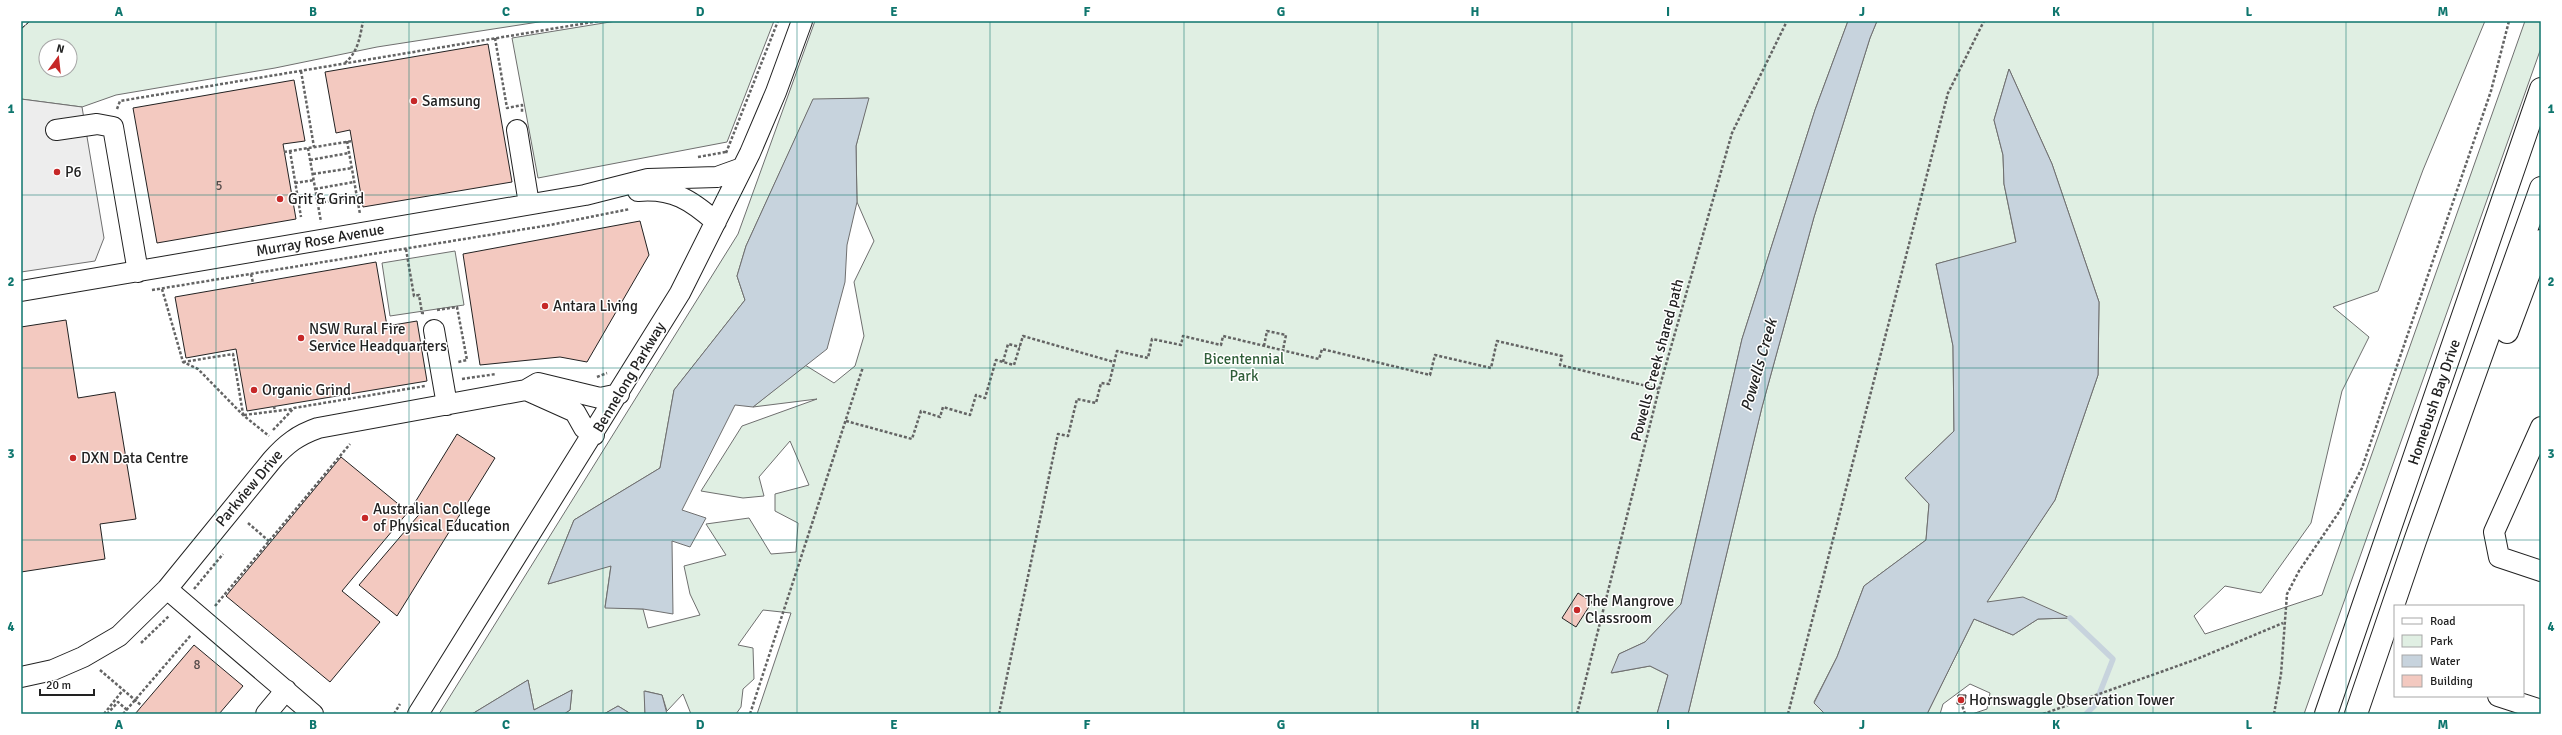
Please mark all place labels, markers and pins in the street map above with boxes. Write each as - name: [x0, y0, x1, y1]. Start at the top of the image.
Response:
- place label: Samsung: [422, 92, 481, 110]
- marker: Samsung: [409, 96, 419, 106]
- place label: P6: [65, 163, 82, 181]
- marker: P6: [52, 167, 62, 177]
- place label: Grit & Grind: [288, 190, 364, 208]
- marker: Grit & Grind: [275, 194, 285, 204]
- place label: Antara Living: [553, 297, 638, 315]
- marker: Antara Living: [540, 301, 550, 311]
- place label: NSW Rural Fire Service Headquarters: [309, 320, 447, 355]
- marker: NSW Rural Fire Service Headquarters: [296, 333, 306, 343]
- place label: Organic Grind: [262, 381, 351, 399]
- marker: Organic Grind: [249, 385, 259, 395]
- place label: DXN Data Centre: [81, 449, 189, 467]
- marker: DXN Data Centre: [68, 453, 78, 463]
- place label: Australian College of Physical Education: [373, 500, 510, 535]
- marker: Australian College of Physical Education: [360, 513, 370, 523]
- place label: The Mangrove Classroom: [1585, 592, 1674, 627]
- marker: The Mangrove Classroom: [1572, 605, 1582, 615]
- place label: Hornswaggle Observation Tower: [1969, 691, 2175, 709]
- marker: Hornswaggle Observation Tower: [1956, 695, 1966, 705]

